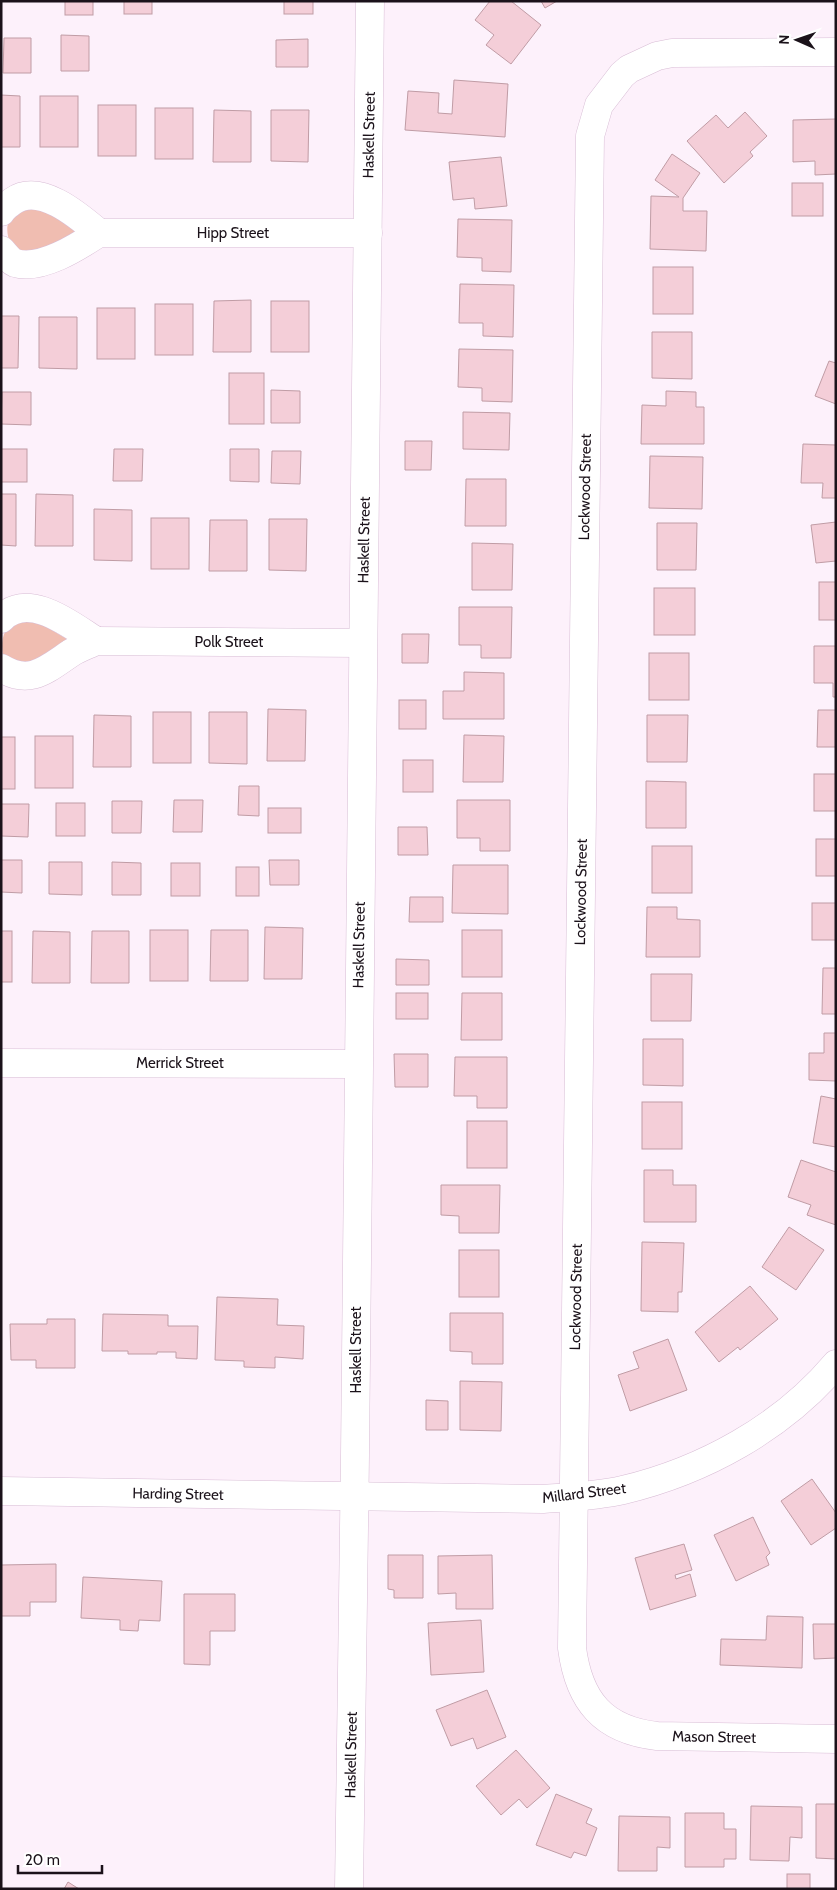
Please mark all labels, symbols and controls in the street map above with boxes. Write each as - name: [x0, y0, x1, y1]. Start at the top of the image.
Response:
- north arrow: [772, 15, 822, 65]
- text: N: [775, 34, 793, 45]
- street label: Haskell Street: [359, 91, 379, 179]
- street label: Hipp Street: [197, 224, 269, 242]
- street label: Lockwood Street: [575, 433, 595, 541]
- street label: Haskell Street: [354, 496, 374, 584]
- street label: Polk Street: [195, 633, 263, 651]
- street label: Lockwood Street: [571, 838, 591, 946]
- street label: Haskell Street: [349, 901, 369, 989]
- street label: Merrick Street: [136, 1054, 224, 1072]
- street label: Lockwood Street: [566, 1243, 586, 1351]
- street label: Haskell Street: [347, 1307, 365, 1393]
- street label: Millard Street: [541, 1479, 627, 1507]
- street label: Harding Street: [132, 1484, 224, 1504]
- street label: Haskell Street: [341, 1711, 361, 1799]
- street label: Mason Street: [672, 1727, 756, 1747]
- scale bar: [18, 1842, 101, 1874]
- text: 20 m: [25, 1851, 60, 1869]

